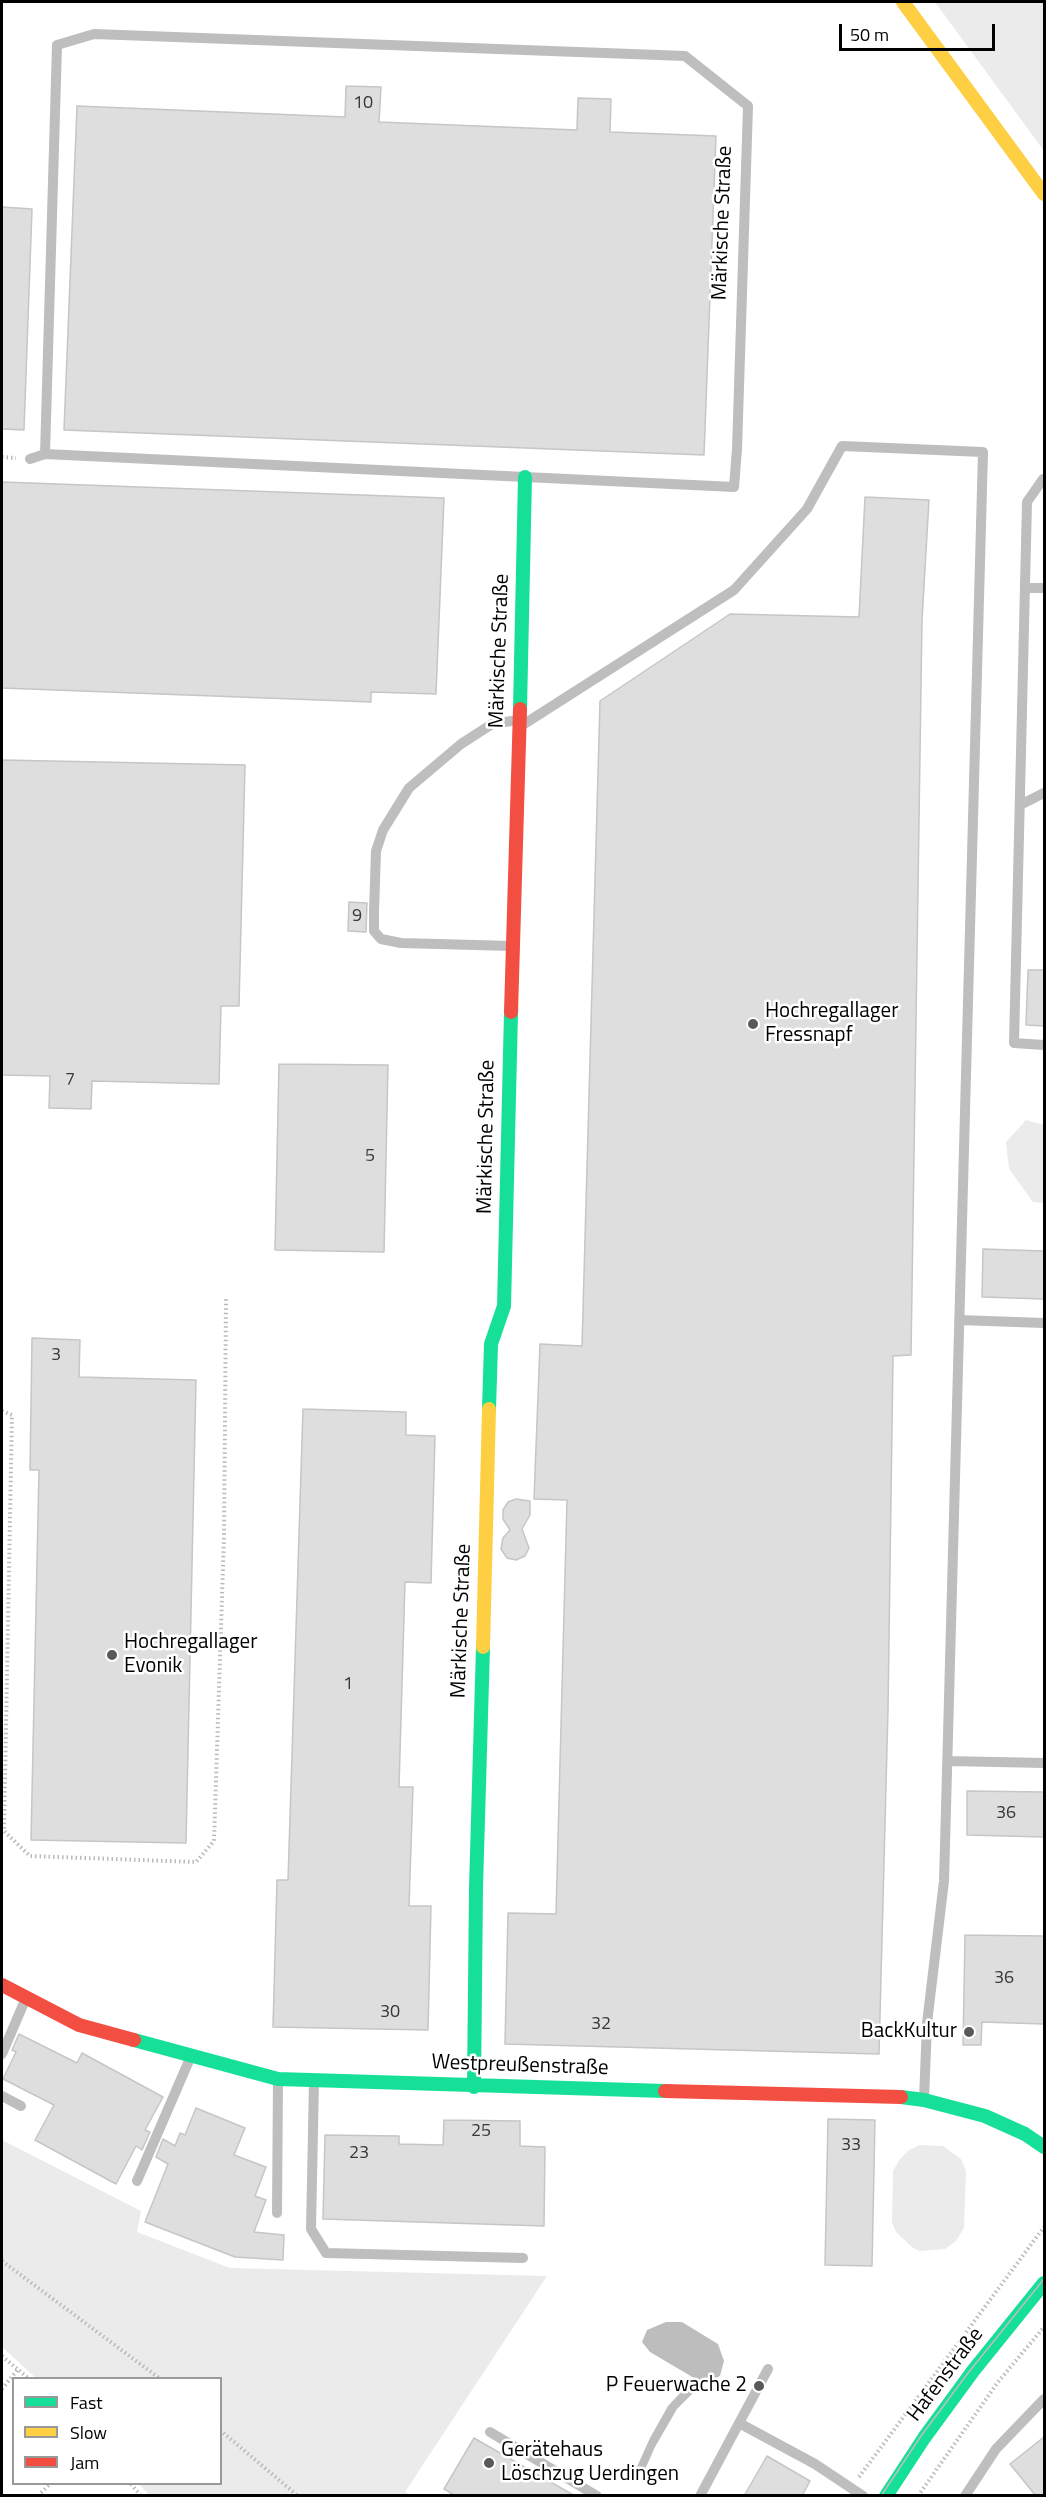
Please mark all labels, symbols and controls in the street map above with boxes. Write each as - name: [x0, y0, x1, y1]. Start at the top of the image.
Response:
- scale bar: [842, 12, 998, 50]
- text: 50 m: [850, 21, 889, 48]
- house number: 10: [353, 93, 373, 115]
- street label: Märkische Straße: [708, 145, 738, 301]
- street label: Märkische Straße: [485, 573, 515, 729]
- house number: 9: [352, 906, 362, 928]
- place label: Hochregallager Fressnapf: [765, 999, 898, 1049]
- marker: Hochregallager Fressnapf: [746, 1017, 760, 1031]
- street label: Märkische Straße: [473, 1060, 501, 1214]
- house number: 7: [65, 1070, 75, 1092]
- house number: 5: [365, 1146, 375, 1168]
- house number: 3: [51, 1345, 61, 1367]
- street label: Märkische Straße: [447, 1543, 477, 1699]
- place label: Hochregallager Evonik: [124, 1630, 257, 1680]
- marker: Hochregallager Evonik: [105, 1648, 119, 1662]
- house number: 1: [343, 1674, 353, 1696]
- house number: 36: [996, 1803, 1016, 1825]
- house number: 36: [994, 1968, 1014, 1990]
- house number: 30: [380, 2002, 400, 2024]
- house number: 32: [591, 2014, 611, 2036]
- place label: BackKultur: [861, 2019, 957, 2045]
- marker: BackKultur: [962, 2025, 976, 2039]
- street label: Westpreußenstraße: [431, 2050, 609, 2082]
- house number: 25: [471, 2121, 491, 2143]
- house number: 33: [841, 2135, 861, 2157]
- house number: 23: [349, 2143, 369, 2165]
- street label: Hafenstraße: [903, 2323, 989, 2427]
- place label: P Feuerwache 2: [606, 2373, 747, 2399]
- legend: [12, 2377, 222, 2485]
- marker: P Feuerwache 2: [752, 2379, 766, 2393]
- text: Fast: [70, 2389, 103, 2416]
- text: Slow: [70, 2419, 107, 2446]
- place label: Gerätehaus Löschzug Uerdingen: [501, 2438, 679, 2488]
- text: Jam: [70, 2449, 99, 2476]
- marker: Gerätehaus Löschzug Uerdingen: [482, 2456, 496, 2470]

